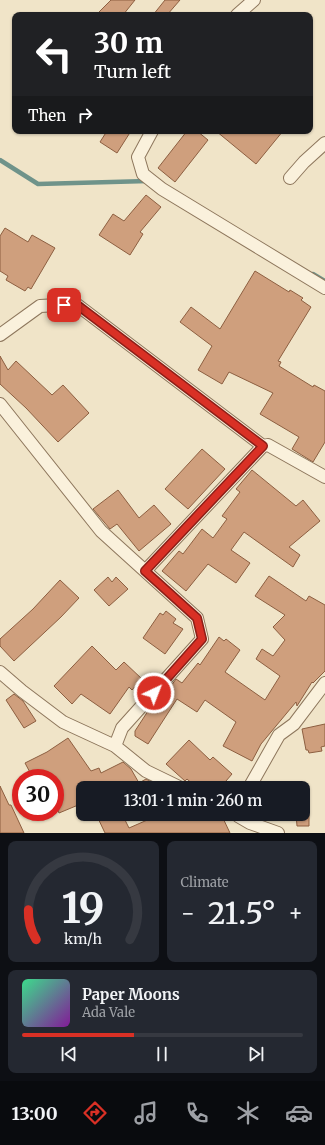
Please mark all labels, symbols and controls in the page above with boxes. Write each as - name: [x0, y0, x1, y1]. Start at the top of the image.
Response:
- text: 30 m: [94, 25, 163, 61]
- icon: left: [28, 28, 80, 80]
- text: Turn left: [94, 60, 171, 83]
- icon: right: [74, 104, 96, 126]
- text: Then: [28, 106, 66, 125]
- pin: [47, 288, 81, 322]
- icon: arrive: [53, 294, 75, 316]
- position arrow: [133, 672, 175, 714]
- speed limit sign: 30: [12, 769, 64, 821]
- text: 13:01 · 1 min · 260 m: [124, 791, 262, 810]
- text: Climate: [181, 874, 229, 891]
- text: 19: [62, 881, 105, 933]
- text: 21.5°: [208, 894, 276, 932]
- text: −: [181, 899, 195, 927]
- text: +: [288, 899, 303, 927]
- text: km/h: [64, 929, 103, 947]
- text: Paper Moons: [82, 985, 180, 1004]
- text: Ada Vale: [82, 1004, 135, 1021]
- icon: previous: [58, 1043, 80, 1065]
- icon: pause: [151, 1043, 173, 1065]
- icon: next: [245, 1043, 267, 1065]
- icon: directions: [81, 1099, 109, 1127]
- icon: music: [132, 1099, 160, 1127]
- icon: phone: [183, 1099, 211, 1127]
- icon: climate: [234, 1099, 262, 1127]
- icon: car: [285, 1099, 313, 1127]
- text: 13:00: [12, 1102, 58, 1125]

